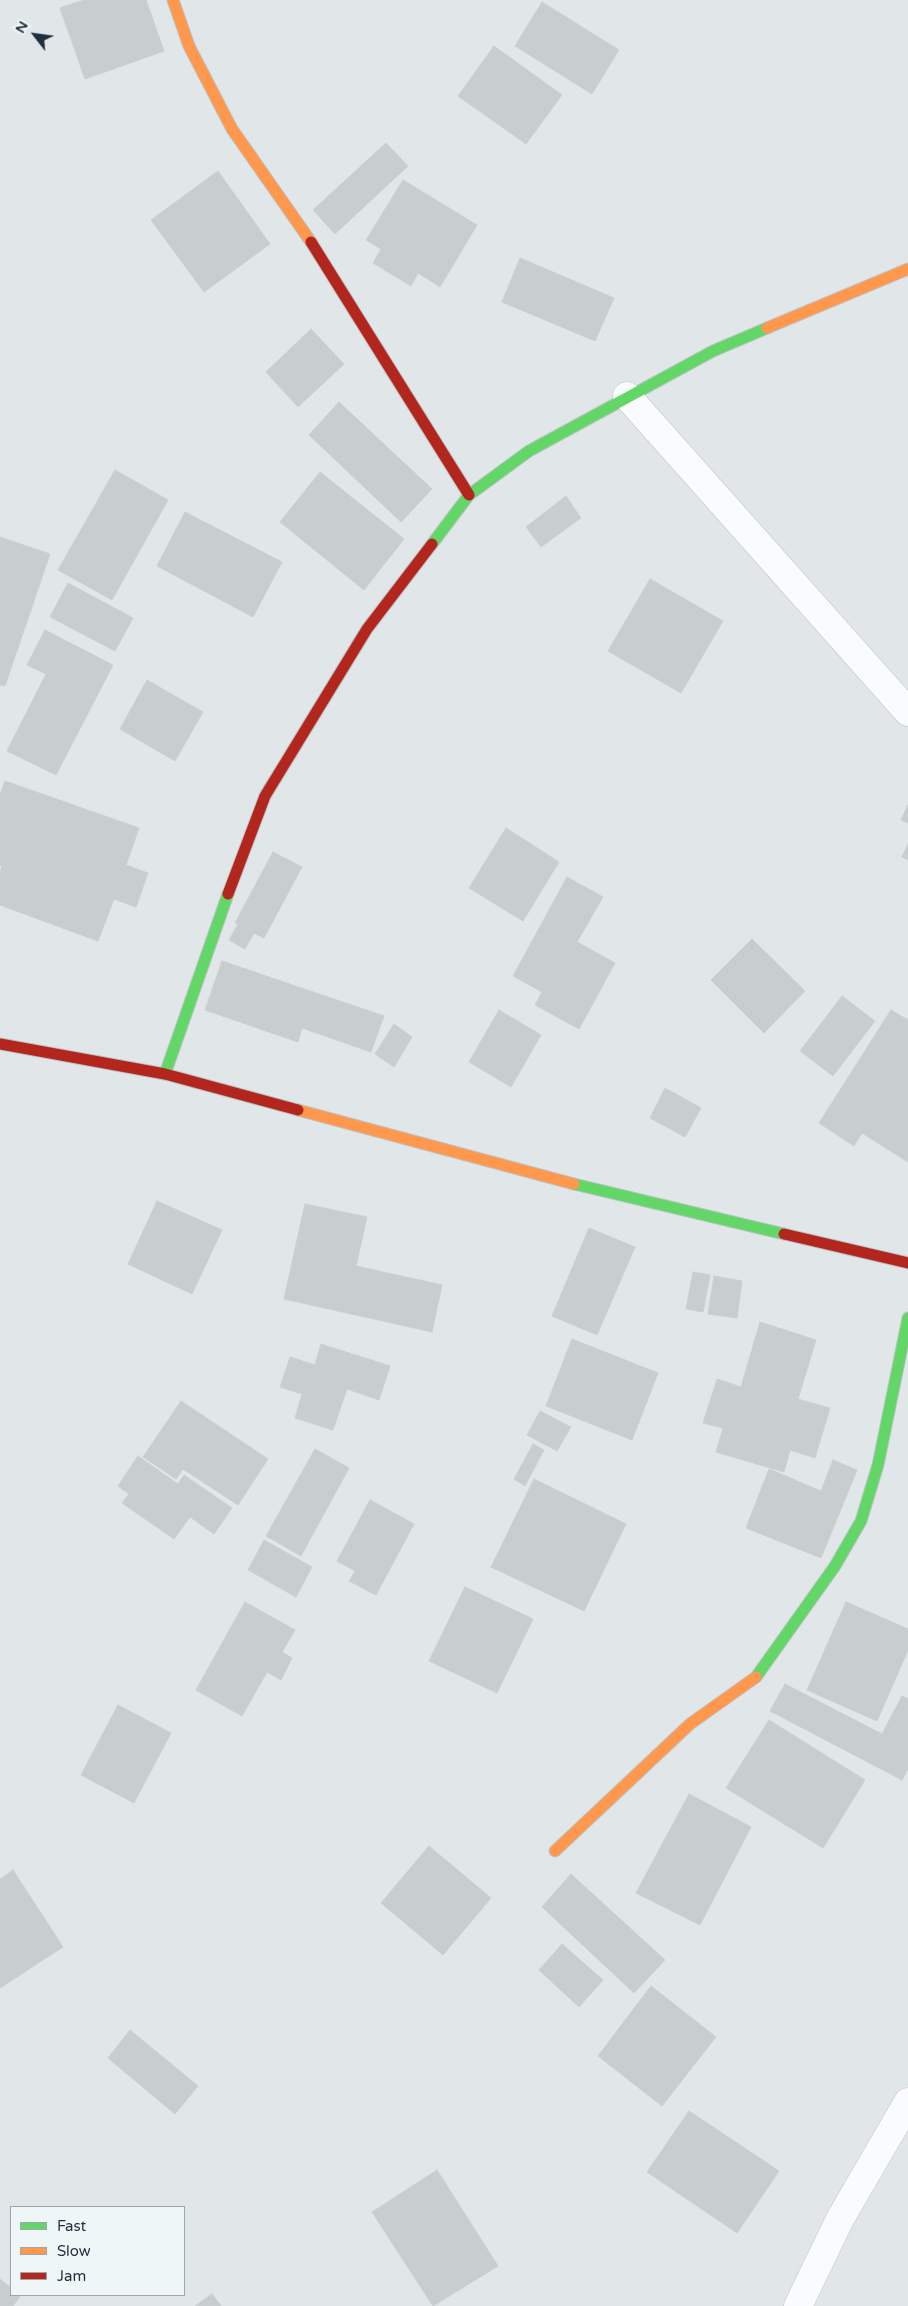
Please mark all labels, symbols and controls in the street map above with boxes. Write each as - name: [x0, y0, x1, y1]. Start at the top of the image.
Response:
- north arrow: [10, 10, 60, 60]
- text: N: [11, 18, 32, 36]
- legend: [10, 2206, 185, 2296]
- text: Fast: [57, 2217, 86, 2235]
- text: Slow: [57, 2242, 91, 2260]
- text: Jam: [57, 2267, 86, 2285]

